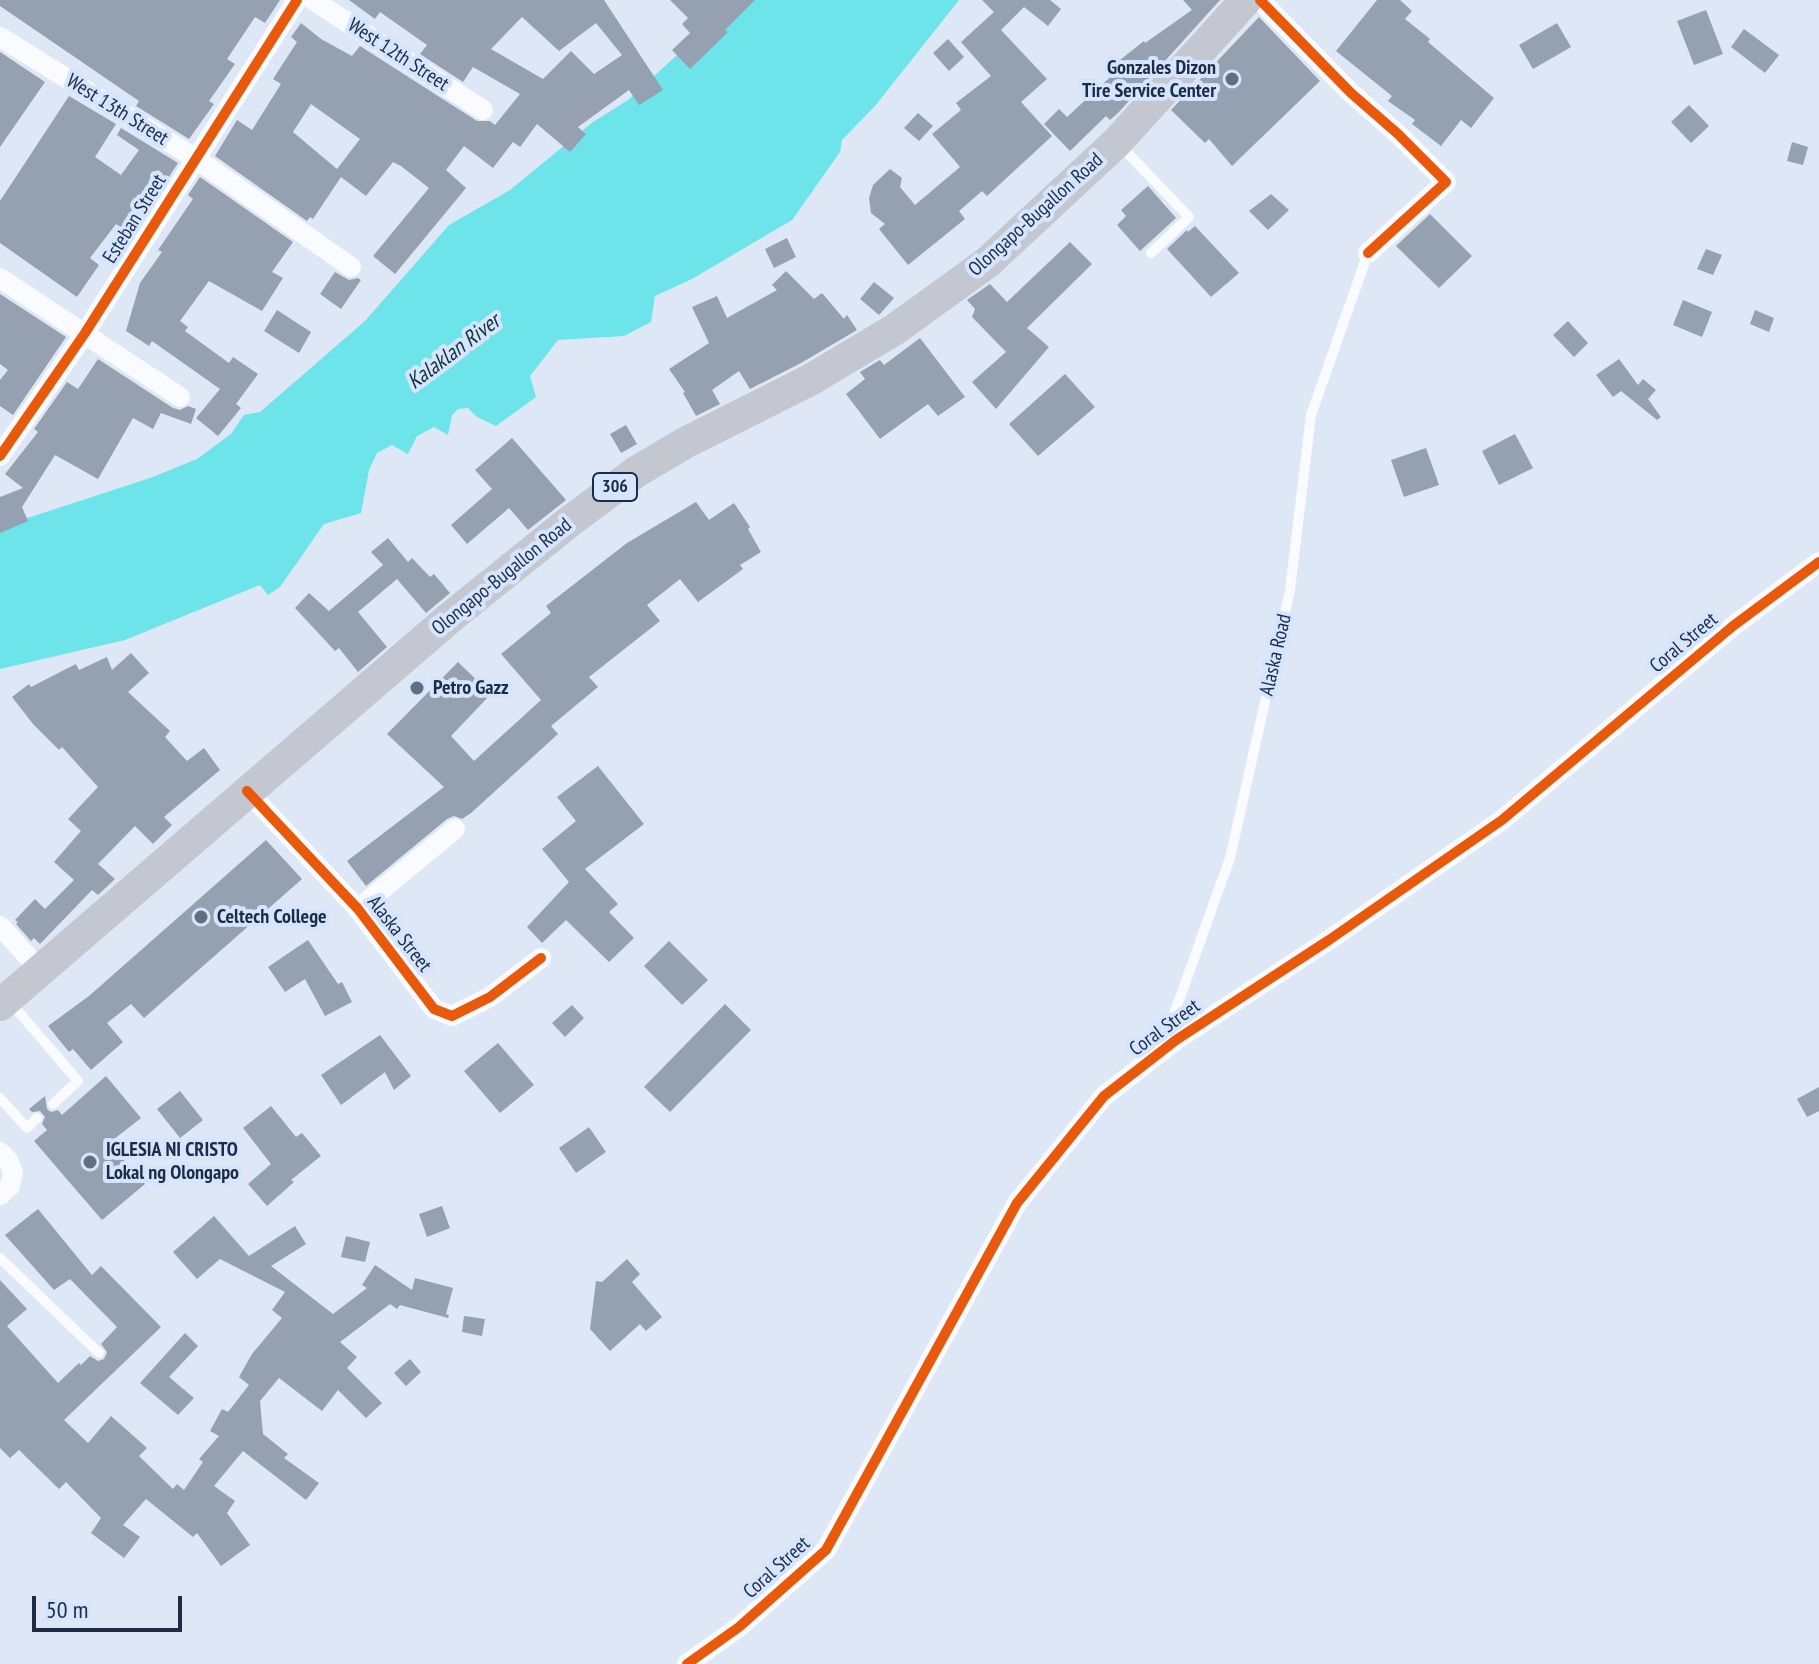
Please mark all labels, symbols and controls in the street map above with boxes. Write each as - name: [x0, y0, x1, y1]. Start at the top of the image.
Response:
- street label: West 12th Street: [343, 14, 453, 96]
- place label: Gonzales Dizon Tire Service Center: [1082, 56, 1216, 103]
- street label: West 13th Street: [62, 69, 172, 151]
- marker: Gonzales Dizon Tire Service Center: [1223, 70, 1241, 88]
- street label: Olongapo-Bugallon Road: [964, 148, 1108, 282]
- street label: Esteban Street: [98, 170, 172, 268]
- water label: Kalaklan River: [403, 309, 505, 395]
- road number: 306: [593, 473, 637, 501]
- street label: Olongapo-Bugallon Road: [427, 513, 577, 641]
- street label: Coral Street: [1645, 608, 1723, 678]
- street label: Alaska Road: [1255, 612, 1297, 698]
- place label: Petro Gazz: [433, 676, 509, 700]
- marker: Petro Gazz: [408, 679, 426, 697]
- street label: Alaska Street: [362, 891, 436, 977]
- place label: Celtech College: [217, 905, 327, 929]
- marker: Celtech College: [192, 908, 210, 926]
- street label: Coral Street: [1125, 994, 1205, 1062]
- place label: IGLESIA NI CRISTO Lokal ng Olongapo: [106, 1138, 239, 1185]
- marker: IGLESIA NI CRISTO Lokal ng Olongapo: [81, 1153, 99, 1171]
- street label: Coral Street: [739, 1532, 815, 1604]
- scale bar: [36, 1580, 186, 1630]
- text: 50 m: [46, 1594, 88, 1625]

